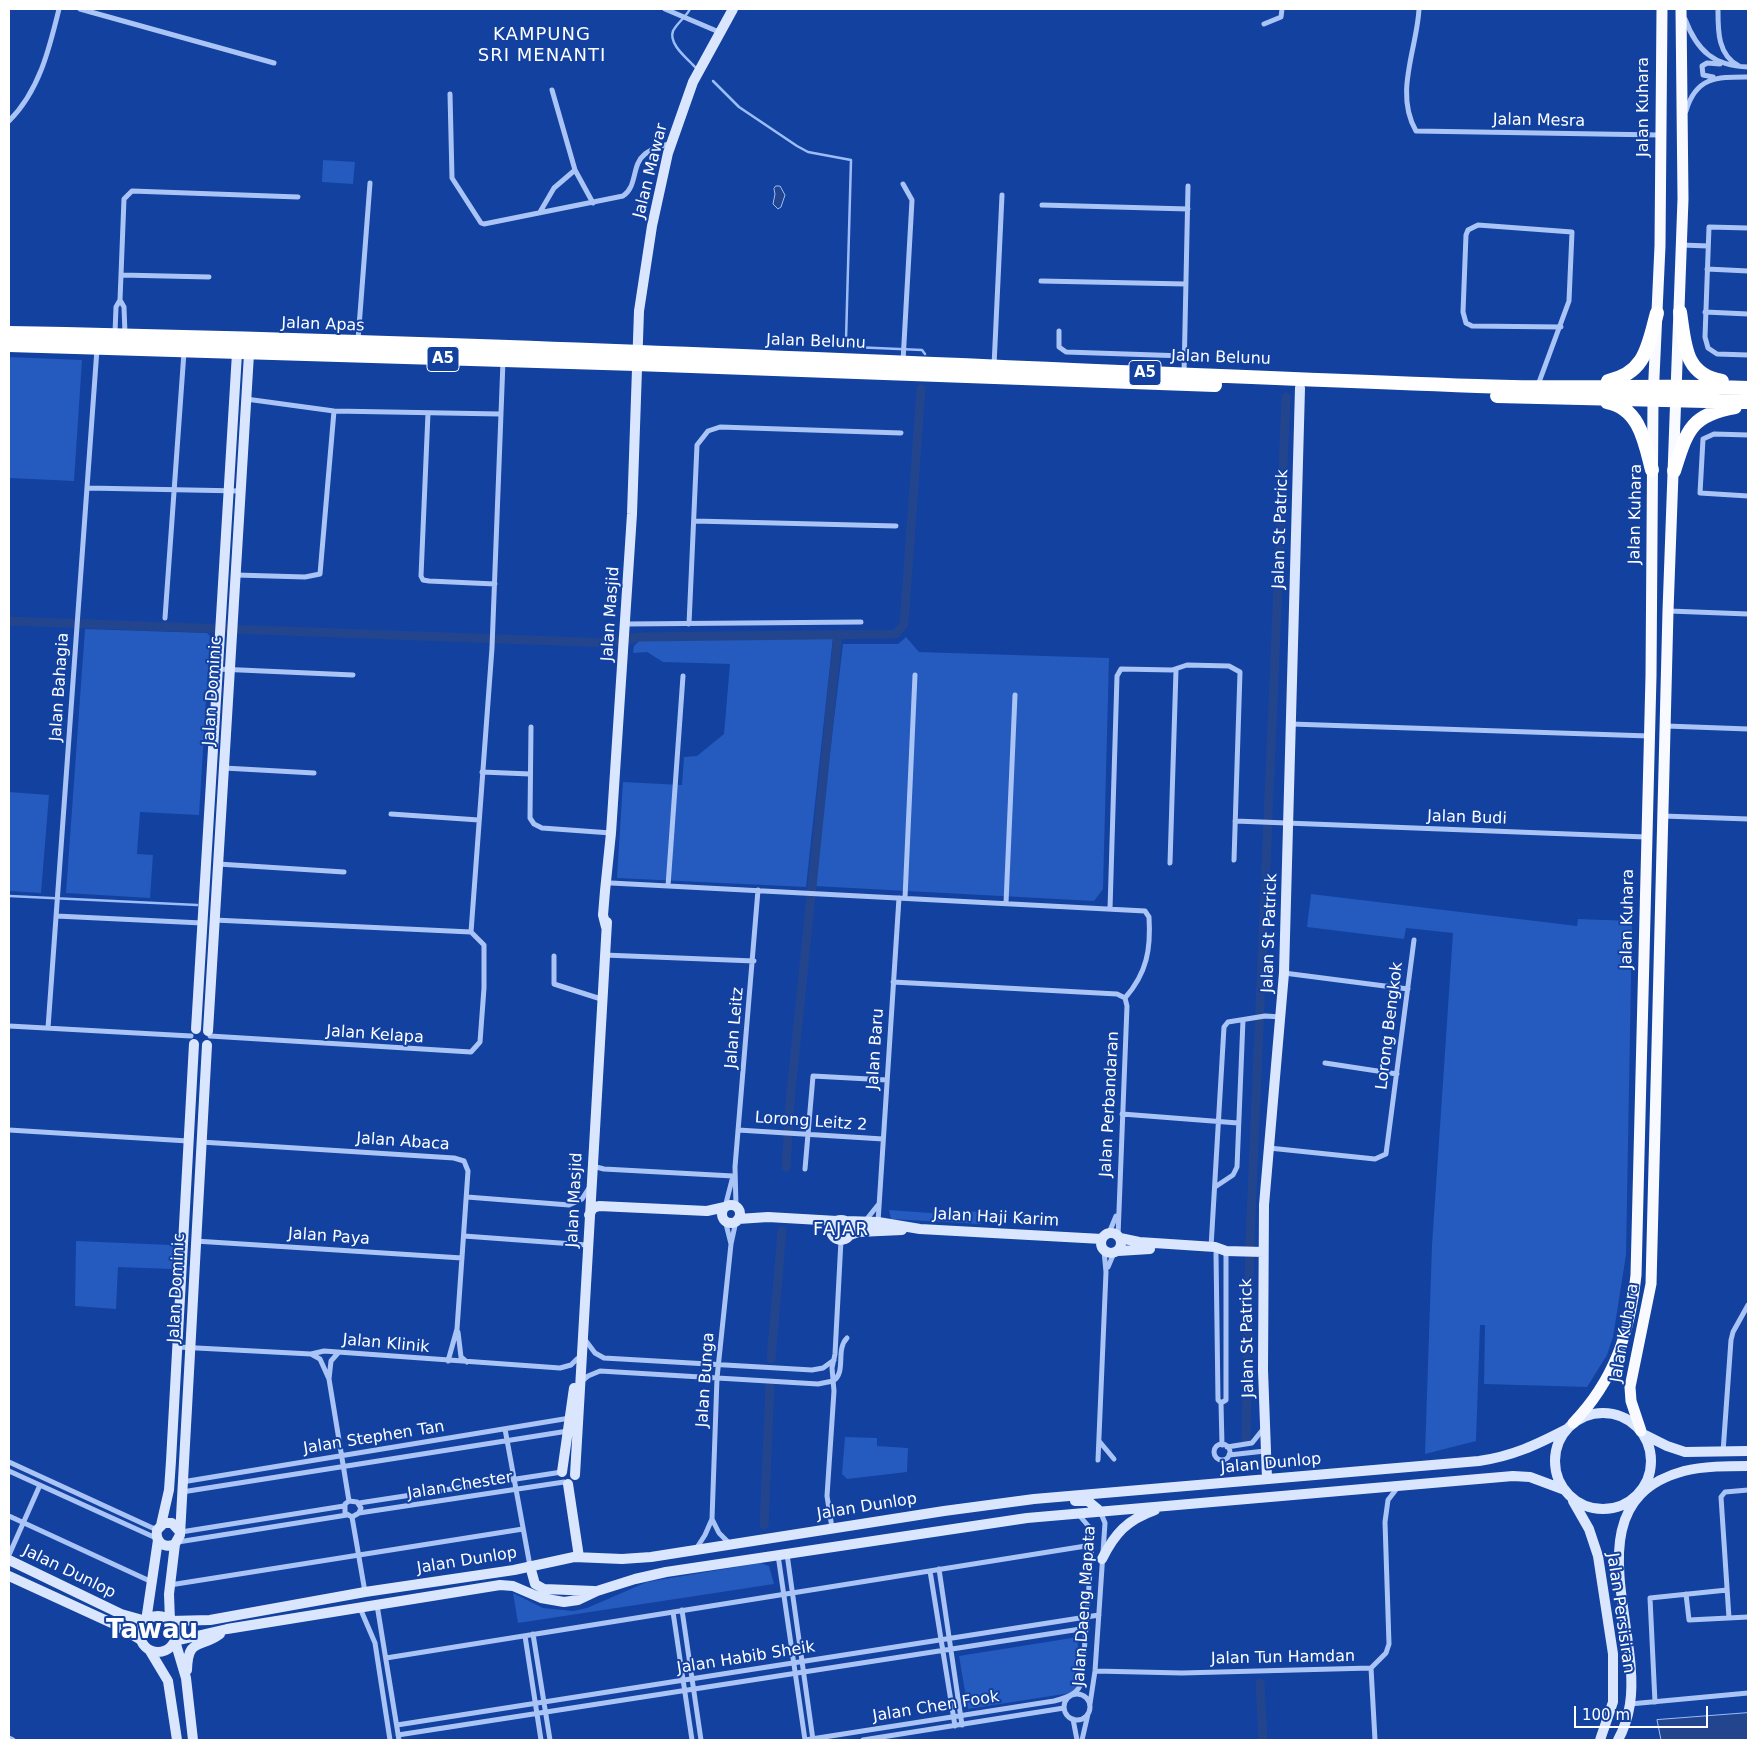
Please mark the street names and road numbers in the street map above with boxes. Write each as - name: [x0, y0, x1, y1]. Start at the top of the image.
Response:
- street label: Jalan Kuhara: [1634, 57, 1654, 157]
- street label: Jalan Mesra: [1493, 111, 1585, 131]
- street label: Jalan Mawar: [630, 122, 672, 220]
- street label: Jalan Apas: [281, 314, 365, 336]
- street label: Jalan Belunu: [766, 331, 866, 353]
- road number: A5: [427, 346, 459, 372]
- street label: Jalan Belunu: [1171, 347, 1271, 369]
- road number: A5: [1129, 360, 1161, 386]
- street label: Jalan Kuhara: [1626, 464, 1646, 564]
- street label: Jalan St Patrick: [1269, 469, 1293, 589]
- street label: Jalan Masjid: [598, 566, 624, 662]
- street label: Jalan Bahagia: [47, 632, 73, 742]
- street label: Jalan Dominic: [200, 636, 226, 746]
- street label: Jalan Budi: [1427, 807, 1507, 829]
- street label: Jalan Kuhara: [1618, 869, 1638, 969]
- street label: Jalan St Patrick: [1258, 873, 1282, 993]
- street label: Lorong Bengkok: [1373, 961, 1407, 1091]
- street label: Jalan Leitz: [722, 987, 748, 1069]
- street label: Jalan Baru: [864, 1008, 888, 1090]
- street label: Jalan Kelapa: [326, 1022, 424, 1048]
- street label: Jalan Perbandaran: [1097, 1031, 1123, 1177]
- street label: Lorong Leitz 2: [754, 1108, 868, 1136]
- street label: Jalan Abaca: [356, 1129, 450, 1155]
- street label: Jalan Masjid: [563, 1152, 587, 1248]
- street label: Jalan Haji Karim: [932, 1205, 1060, 1231]
- street label: Jalan Paya: [287, 1225, 371, 1249]
- street label: Jalan Dominic: [165, 1233, 189, 1343]
- street label: Jalan St Patrick: [1237, 1278, 1259, 1398]
- street label: Jalan Kuhara: [1607, 1282, 1643, 1384]
- street label: Jalan Klinik: [342, 1331, 430, 1357]
- street label: Jalan Bunga: [693, 1332, 719, 1428]
- street label: Jalan Stephen Tan: [302, 1417, 446, 1459]
- street label: Jalan Dunlop: [1220, 1450, 1322, 1478]
- street label: Jalan Chester: [406, 1468, 514, 1504]
- street label: Jalan Dunlop: [816, 1490, 918, 1524]
- street label: Jalan Daeng Mapata: [1070, 1525, 1100, 1687]
- street label: Jalan Dunlop: [19, 1541, 119, 1603]
- street label: Jalan Dunlop: [416, 1544, 518, 1578]
- street label: Jalan Persisiran: [1602, 1551, 1638, 1675]
- street label: Jalan Habib Sheik: [676, 1638, 816, 1678]
- street label: Jalan Tun Hamdan: [1211, 1647, 1355, 1669]
- street label: Jalan Chen Fook: [871, 1688, 1001, 1726]

